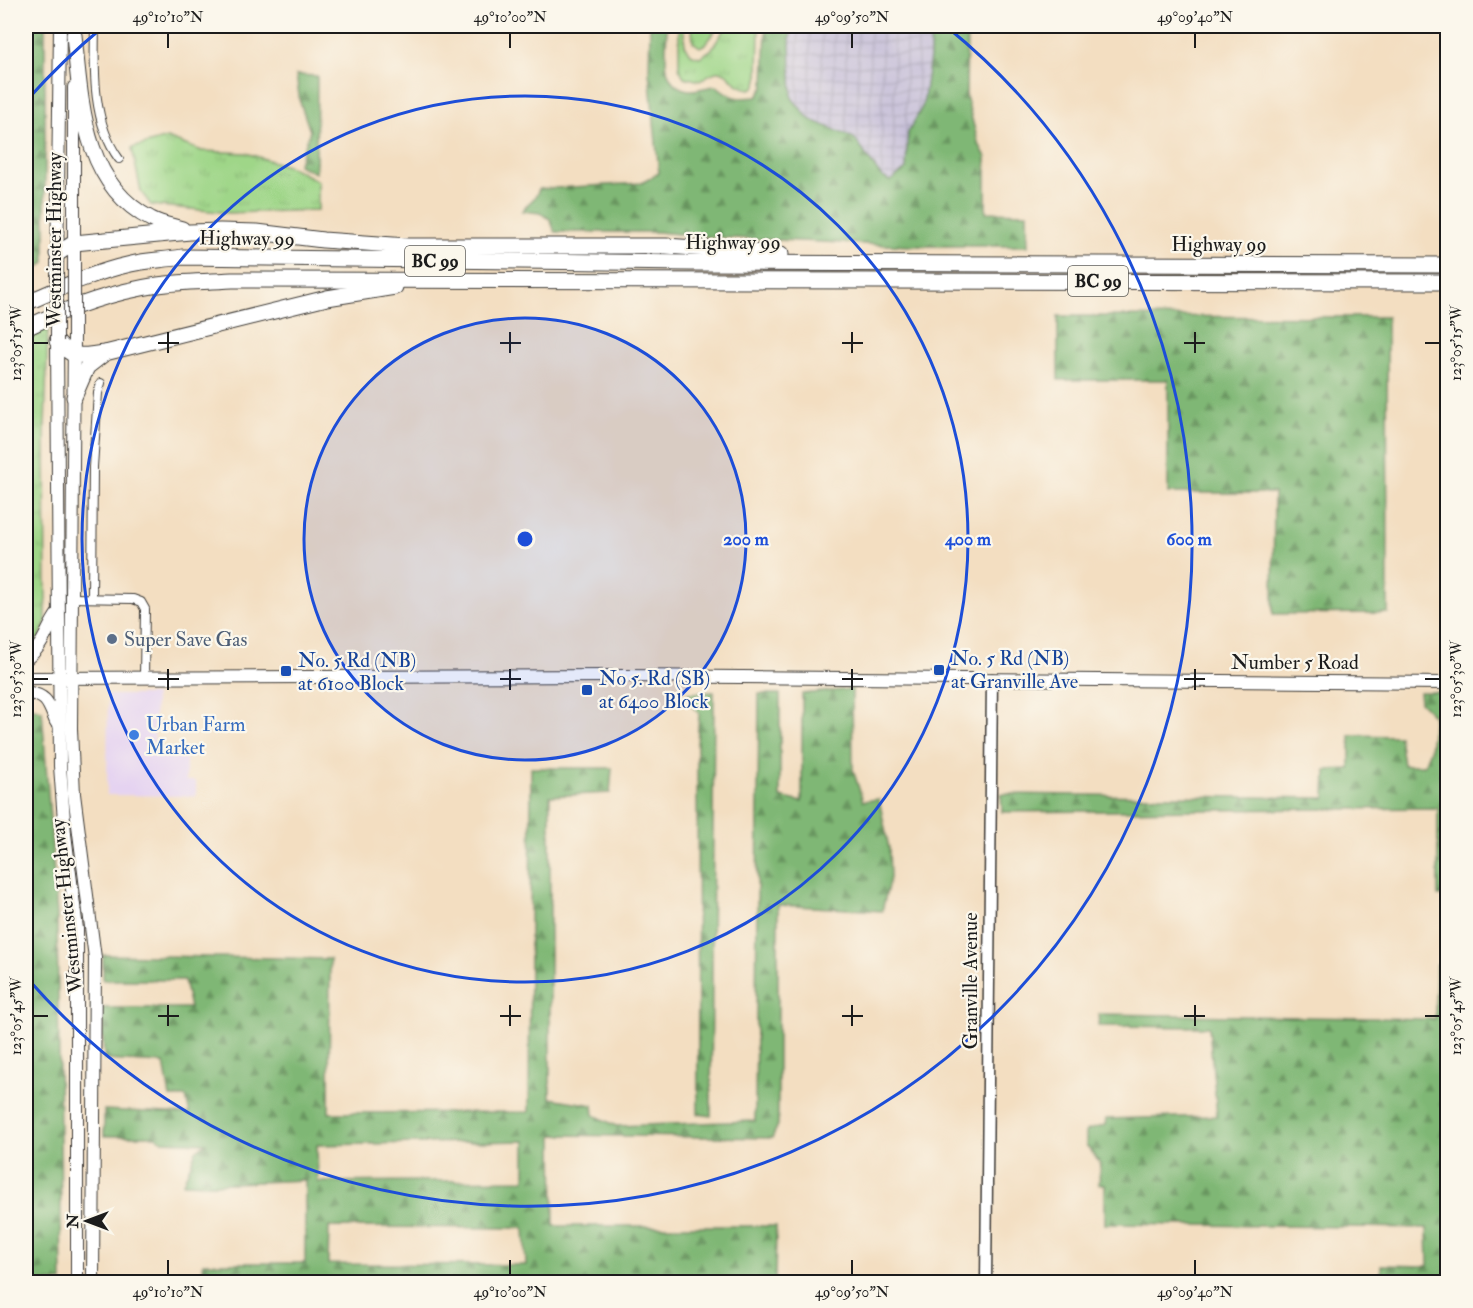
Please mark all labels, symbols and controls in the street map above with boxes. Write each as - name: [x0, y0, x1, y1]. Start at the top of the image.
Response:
- text: 49°10'10"N: [133, 8, 204, 27]
- text: 49°10'00"N: [473, 8, 547, 27]
- text: 49°09'50"N: [815, 8, 890, 27]
- text: 49°09'40"N: [1157, 8, 1234, 27]
- street label: Westminster Highway: [42, 151, 67, 329]
- street label: Highway 99: [199, 225, 295, 252]
- street label: Highway 99: [685, 230, 781, 255]
- street label: Highway 99: [1171, 232, 1267, 257]
- road number: BC 99: [405, 246, 465, 276]
- road number: BC 99: [1068, 266, 1128, 296]
- text: 123°05'15"W: [7, 304, 26, 381]
- text: 123°05'15"W: [1447, 304, 1466, 381]
- text: 200 m: [723, 528, 770, 551]
- text: 400 m: [944, 528, 992, 551]
- text: 600 m: [1166, 528, 1213, 551]
- centre of rings: [515, 529, 535, 549]
- place label: Super Save Gas: [124, 627, 248, 653]
- marker: Super Save Gas: [105, 632, 119, 646]
- text: 123°05'30"W: [7, 640, 26, 718]
- text: 123°05'30"W: [1447, 640, 1466, 718]
- place label: No. 5 Rd (NB) at Granville Ave: [951, 646, 1078, 694]
- place label: No. 5 Rd (NB) at 6100 Block: [298, 648, 416, 696]
- street label: Number 5 Road: [1231, 650, 1359, 675]
- marker: No. 5 Rd (NB) at Granville Ave: [932, 663, 946, 677]
- marker: No. 5 Rd (NB) at 6100 Block: [279, 664, 293, 678]
- place label: No 5. Rd (SB) at 6400 Block: [599, 666, 710, 714]
- marker: No 5. Rd (SB) at 6400 Block: [580, 683, 594, 697]
- place label: Urban Farm Market: [146, 712, 246, 760]
- marker: Urban Farm Market: [127, 728, 141, 742]
- street label: Westminster Highway: [45, 816, 88, 996]
- street label: Granville Avenue: [958, 912, 983, 1050]
- text: 123°05'45"W: [7, 976, 26, 1055]
- text: 123°05'45"W: [1447, 976, 1466, 1055]
- north arrow: [57, 1191, 117, 1251]
- text: N: [63, 1213, 83, 1229]
- text: 49°10'10"N: [133, 1283, 204, 1302]
- text: 49°10'00"N: [473, 1283, 547, 1302]
- text: 49°09'50"N: [815, 1283, 890, 1302]
- text: 49°09'40"N: [1157, 1283, 1234, 1302]

